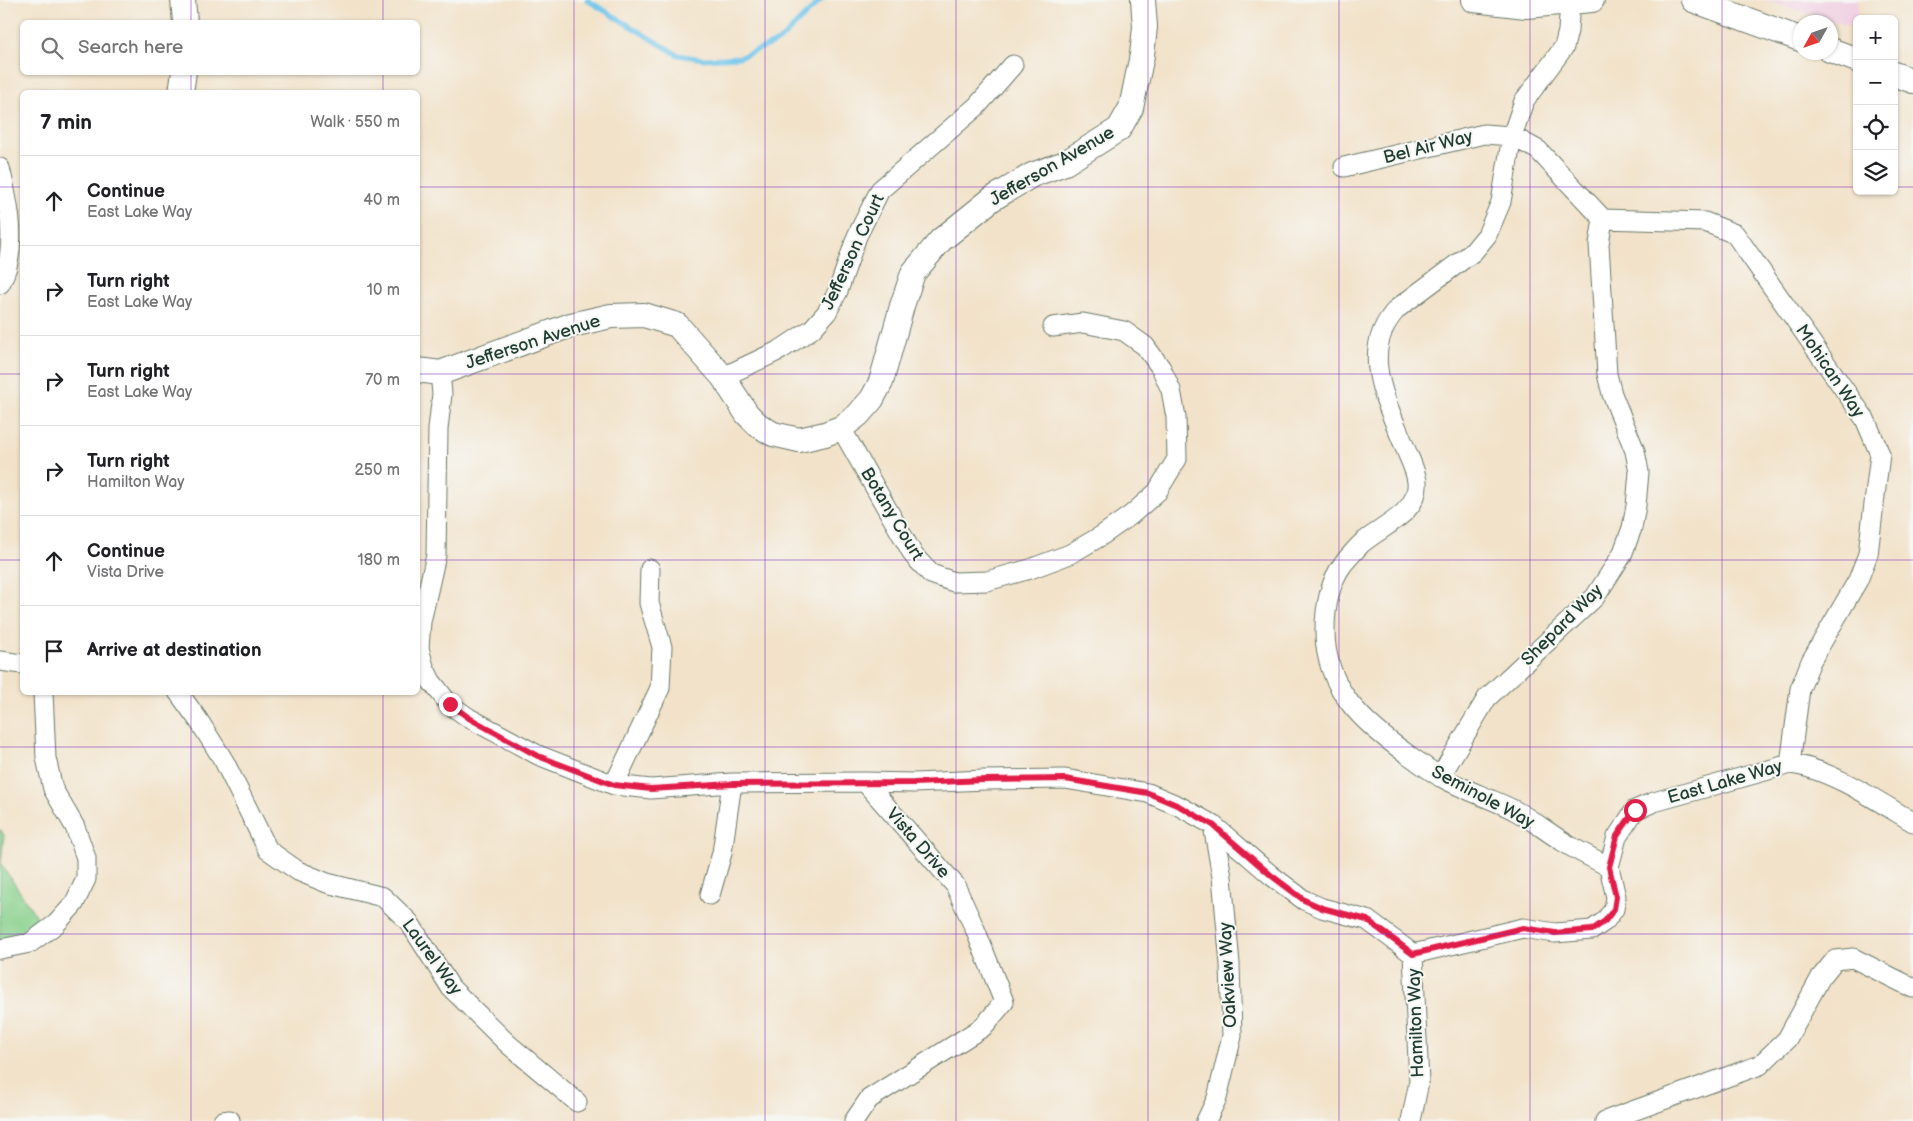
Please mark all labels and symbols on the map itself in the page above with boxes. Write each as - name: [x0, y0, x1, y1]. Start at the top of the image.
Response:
- north arrow: [1793, 15, 1838, 60]
- street label: Jefferson Avenue: [986, 122, 1118, 210]
- street label: Bel Air Way: [1381, 126, 1476, 168]
- street label: Jefferson Court: [817, 190, 889, 313]
- street label: Jefferson Avenue: [463, 310, 603, 374]
- street label: Mohican Way: [1791, 320, 1869, 422]
- street label: Botany Court: [856, 464, 928, 565]
- street label: Shepard Way: [1517, 579, 1608, 670]
- route end: [439, 693, 462, 716]
- street label: East Lake Way: [1665, 755, 1786, 808]
- street label: Seminole Way: [1428, 761, 1539, 833]
- route start: [1624, 799, 1647, 822]
- street label: Vista Drive: [882, 803, 955, 883]
- street label: Laurel Way: [397, 915, 467, 1000]
- street label: Oakview Way: [1215, 921, 1241, 1028]
- street label: Hamilton Way: [1404, 967, 1428, 1078]

